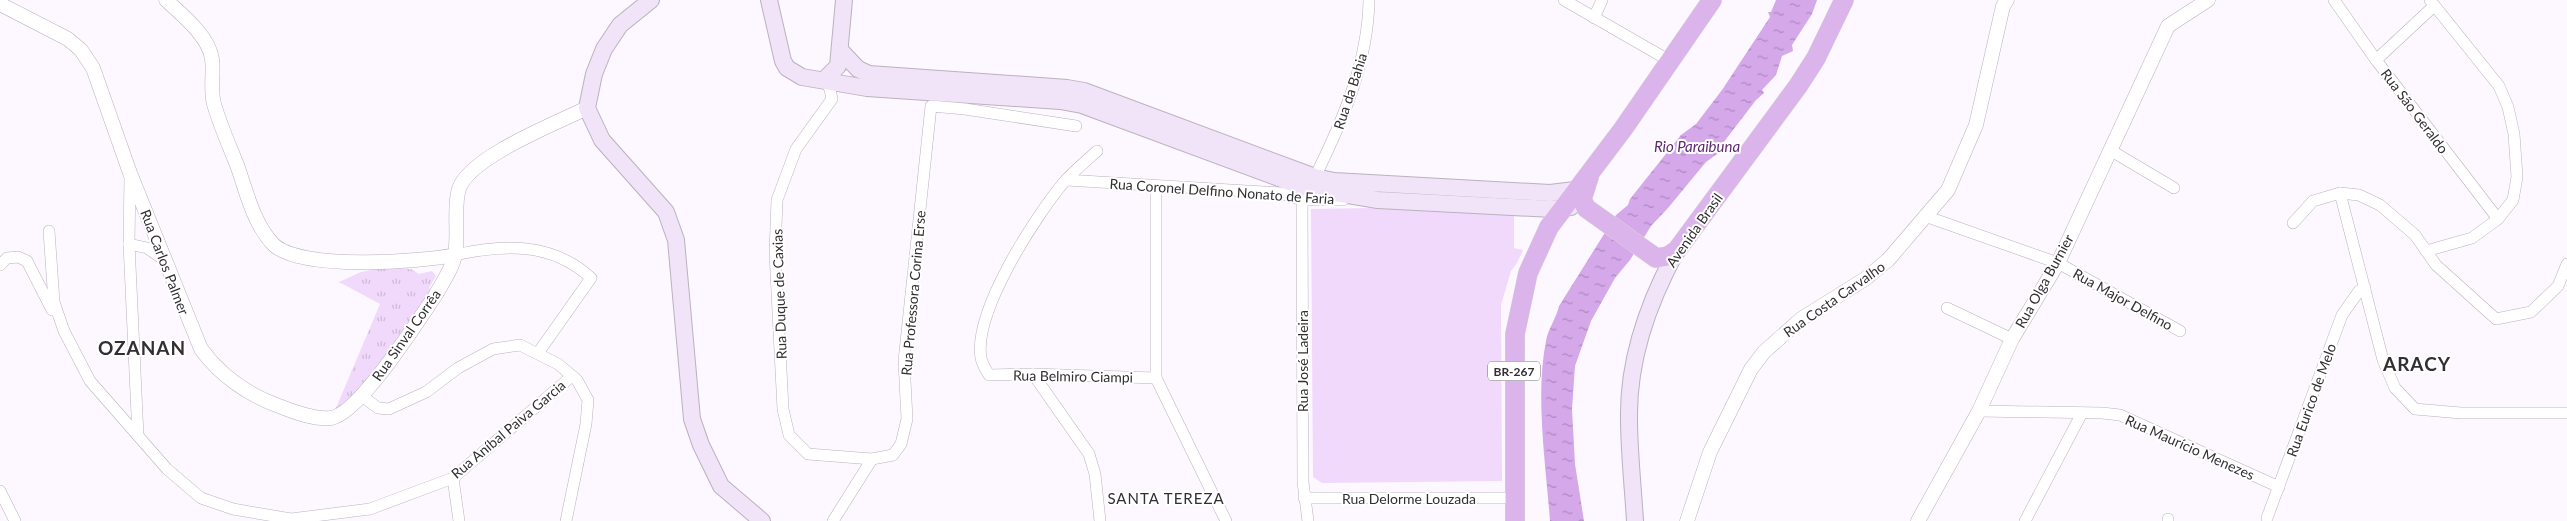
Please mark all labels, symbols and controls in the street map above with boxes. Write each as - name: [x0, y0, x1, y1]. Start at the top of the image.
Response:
- street label: Rua da Bahia: [1330, 51, 1370, 131]
- street label: Rua São Geraldo: [2378, 65, 2452, 157]
- water label: Rio Paraibuna: [1654, 137, 1740, 155]
- street label: Rua Coronel Delfino Nonato de Faria: [1109, 175, 1335, 207]
- street label: Avenida Brasil: [1662, 190, 1726, 270]
- street label: Rua Carlos Palmer: [137, 207, 193, 317]
- street label: Rua Professora Corina Erse: [897, 210, 929, 376]
- street label: Rua Duque de Caxias: [768, 229, 790, 359]
- street label: Rua Olga Burnier: [2011, 231, 2077, 331]
- street label: Rua Costa Carvalho: [1780, 258, 1888, 340]
- street label: Rua Major Delfino: [2070, 265, 2176, 333]
- street label: Rua Sinval Corrêa: [368, 286, 444, 384]
- street label: Rua José Ladeira: [1294, 310, 1311, 412]
- district label: OZANAN: [98, 336, 186, 359]
- street label: Rua Eurico de Melo: [2283, 341, 2339, 459]
- district label: ARACY: [2382, 352, 2451, 375]
- road number: BR-267: [1488, 362, 1540, 381]
- street label: Rua Belmiro Ciampi: [1013, 366, 1133, 386]
- street label: Rua Aníbal Paiva Garcia: [447, 376, 569, 482]
- street label: Rua Maurício Menezes: [2123, 411, 2257, 483]
- district label: SANTA TEREZA: [1107, 489, 1225, 507]
- street label: Rua Delorme Louzada: [1342, 490, 1476, 507]

